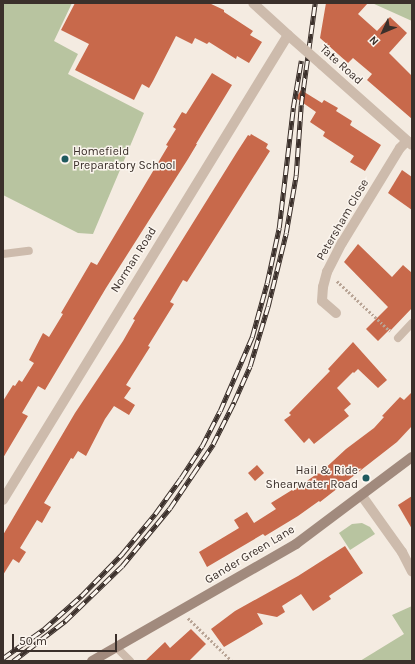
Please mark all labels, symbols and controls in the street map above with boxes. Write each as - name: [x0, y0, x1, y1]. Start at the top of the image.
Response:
- north arrow: [363, 12, 403, 52]
- text: N: [367, 33, 381, 48]
- street label: Tate Road: [317, 42, 365, 88]
- place label: Homefield Preparatory School: [73, 145, 176, 173]
- marker: Homefield Preparatory School: [60, 154, 70, 164]
- street label: Petersham Close: [314, 177, 372, 263]
- street label: Norman Road: [108, 225, 160, 295]
- place label: Hail & Ride Shearwater Road: [266, 464, 358, 492]
- marker: Hail & Ride Shearwater Road: [361, 473, 371, 483]
- street label: Gander Green Lane: [203, 523, 297, 587]
- scale bar: [14, 626, 119, 652]
- text: 50 m: [19, 634, 47, 648]

